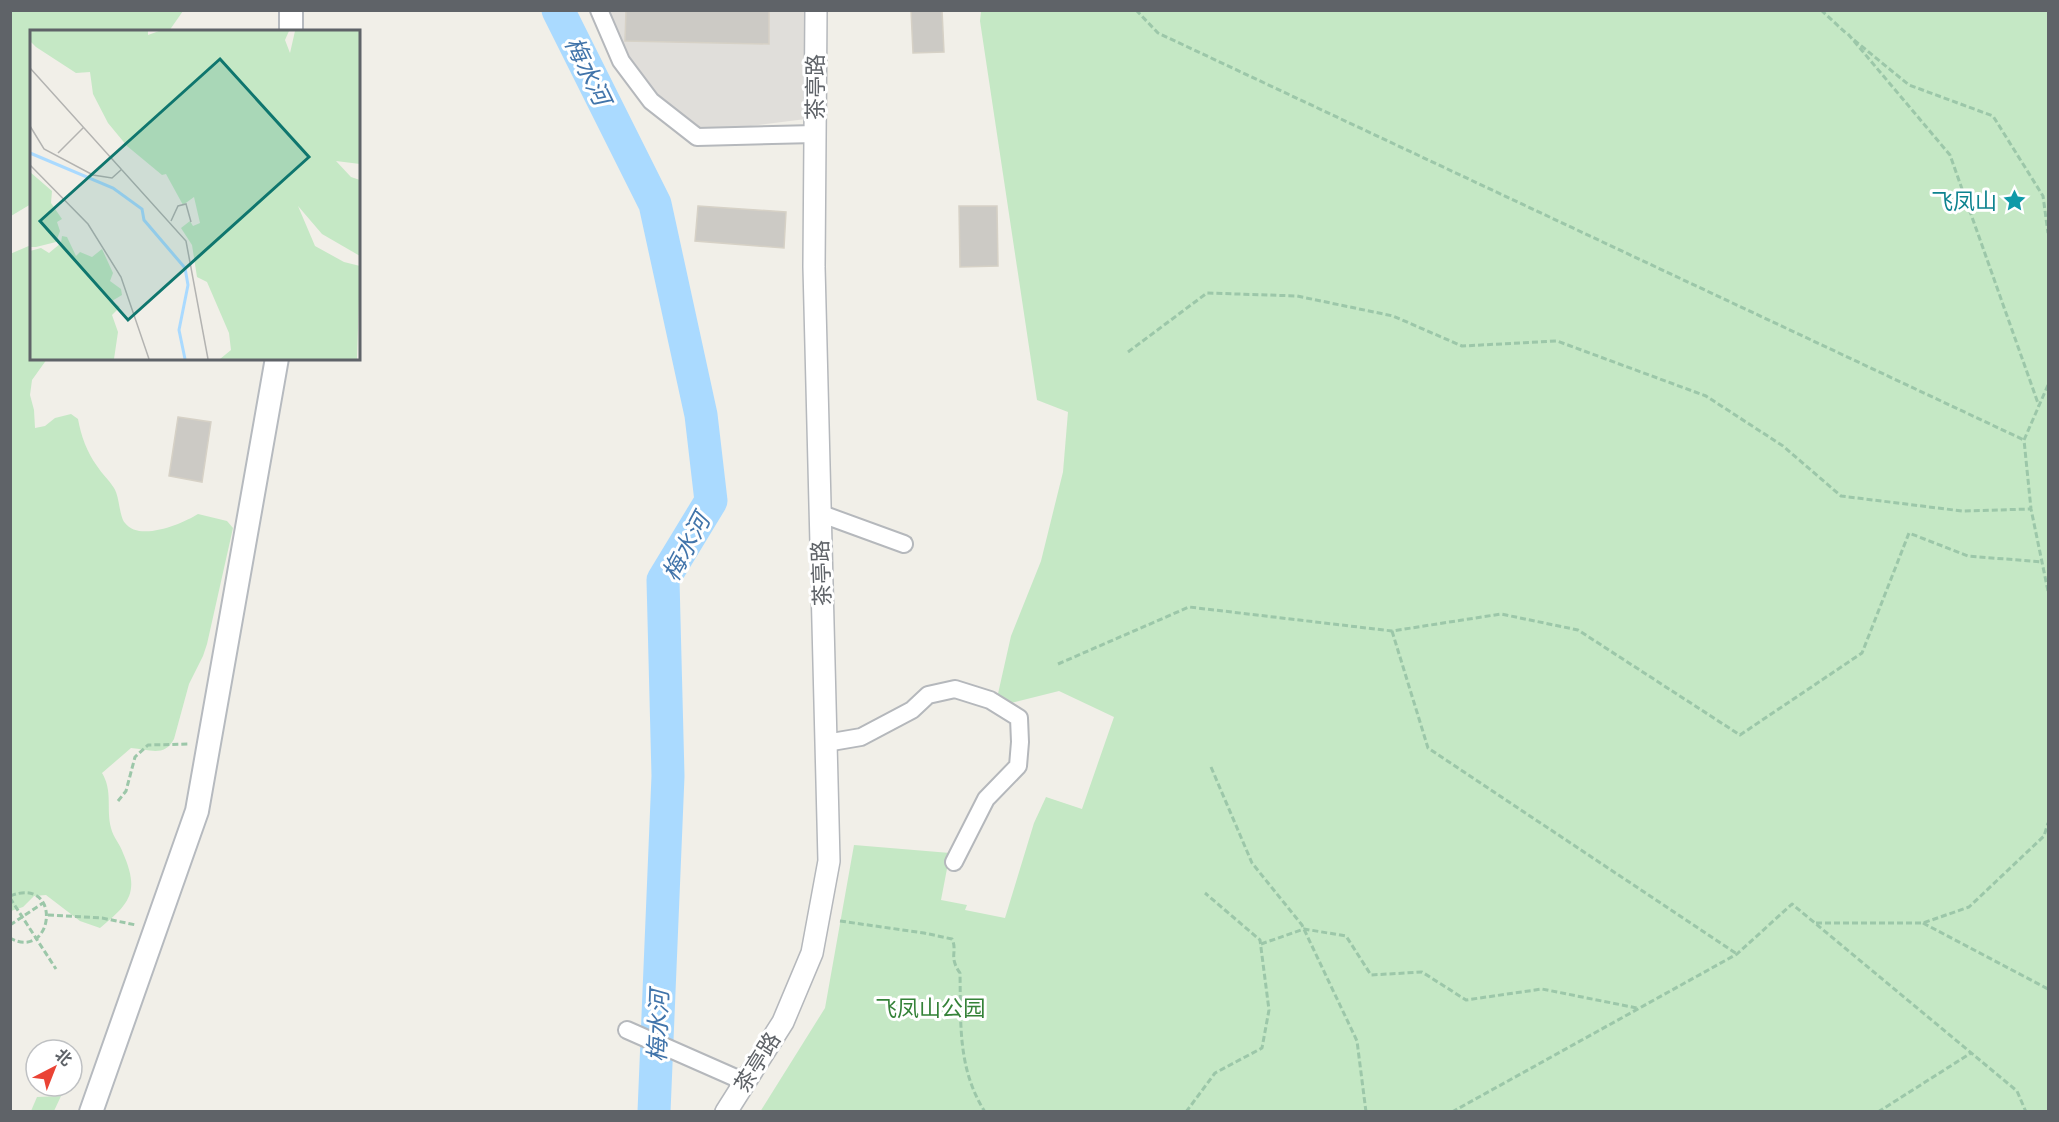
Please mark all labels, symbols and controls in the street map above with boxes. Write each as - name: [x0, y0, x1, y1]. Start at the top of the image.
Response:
- inset map: [30, 30, 360, 360]
- water label: 梅水河: [558, 32, 619, 114]
- street label: 茶亭路: [801, 54, 829, 120]
- place label: 飞凤山: [1931, 187, 1997, 215]
- place icon: 飞凤山: [2002, 188, 2028, 214]
- water label: 梅水河: [655, 504, 718, 586]
- street label: 茶亭路: [806, 540, 836, 606]
- water label: 梅水河: [641, 985, 675, 1063]
- park label: 飞凤山公园: [875, 994, 985, 1022]
- street label: 茶亭路: [728, 1027, 786, 1097]
- north arrow: [24, 1038, 84, 1098]
- text: 北: [51, 1044, 77, 1070]

